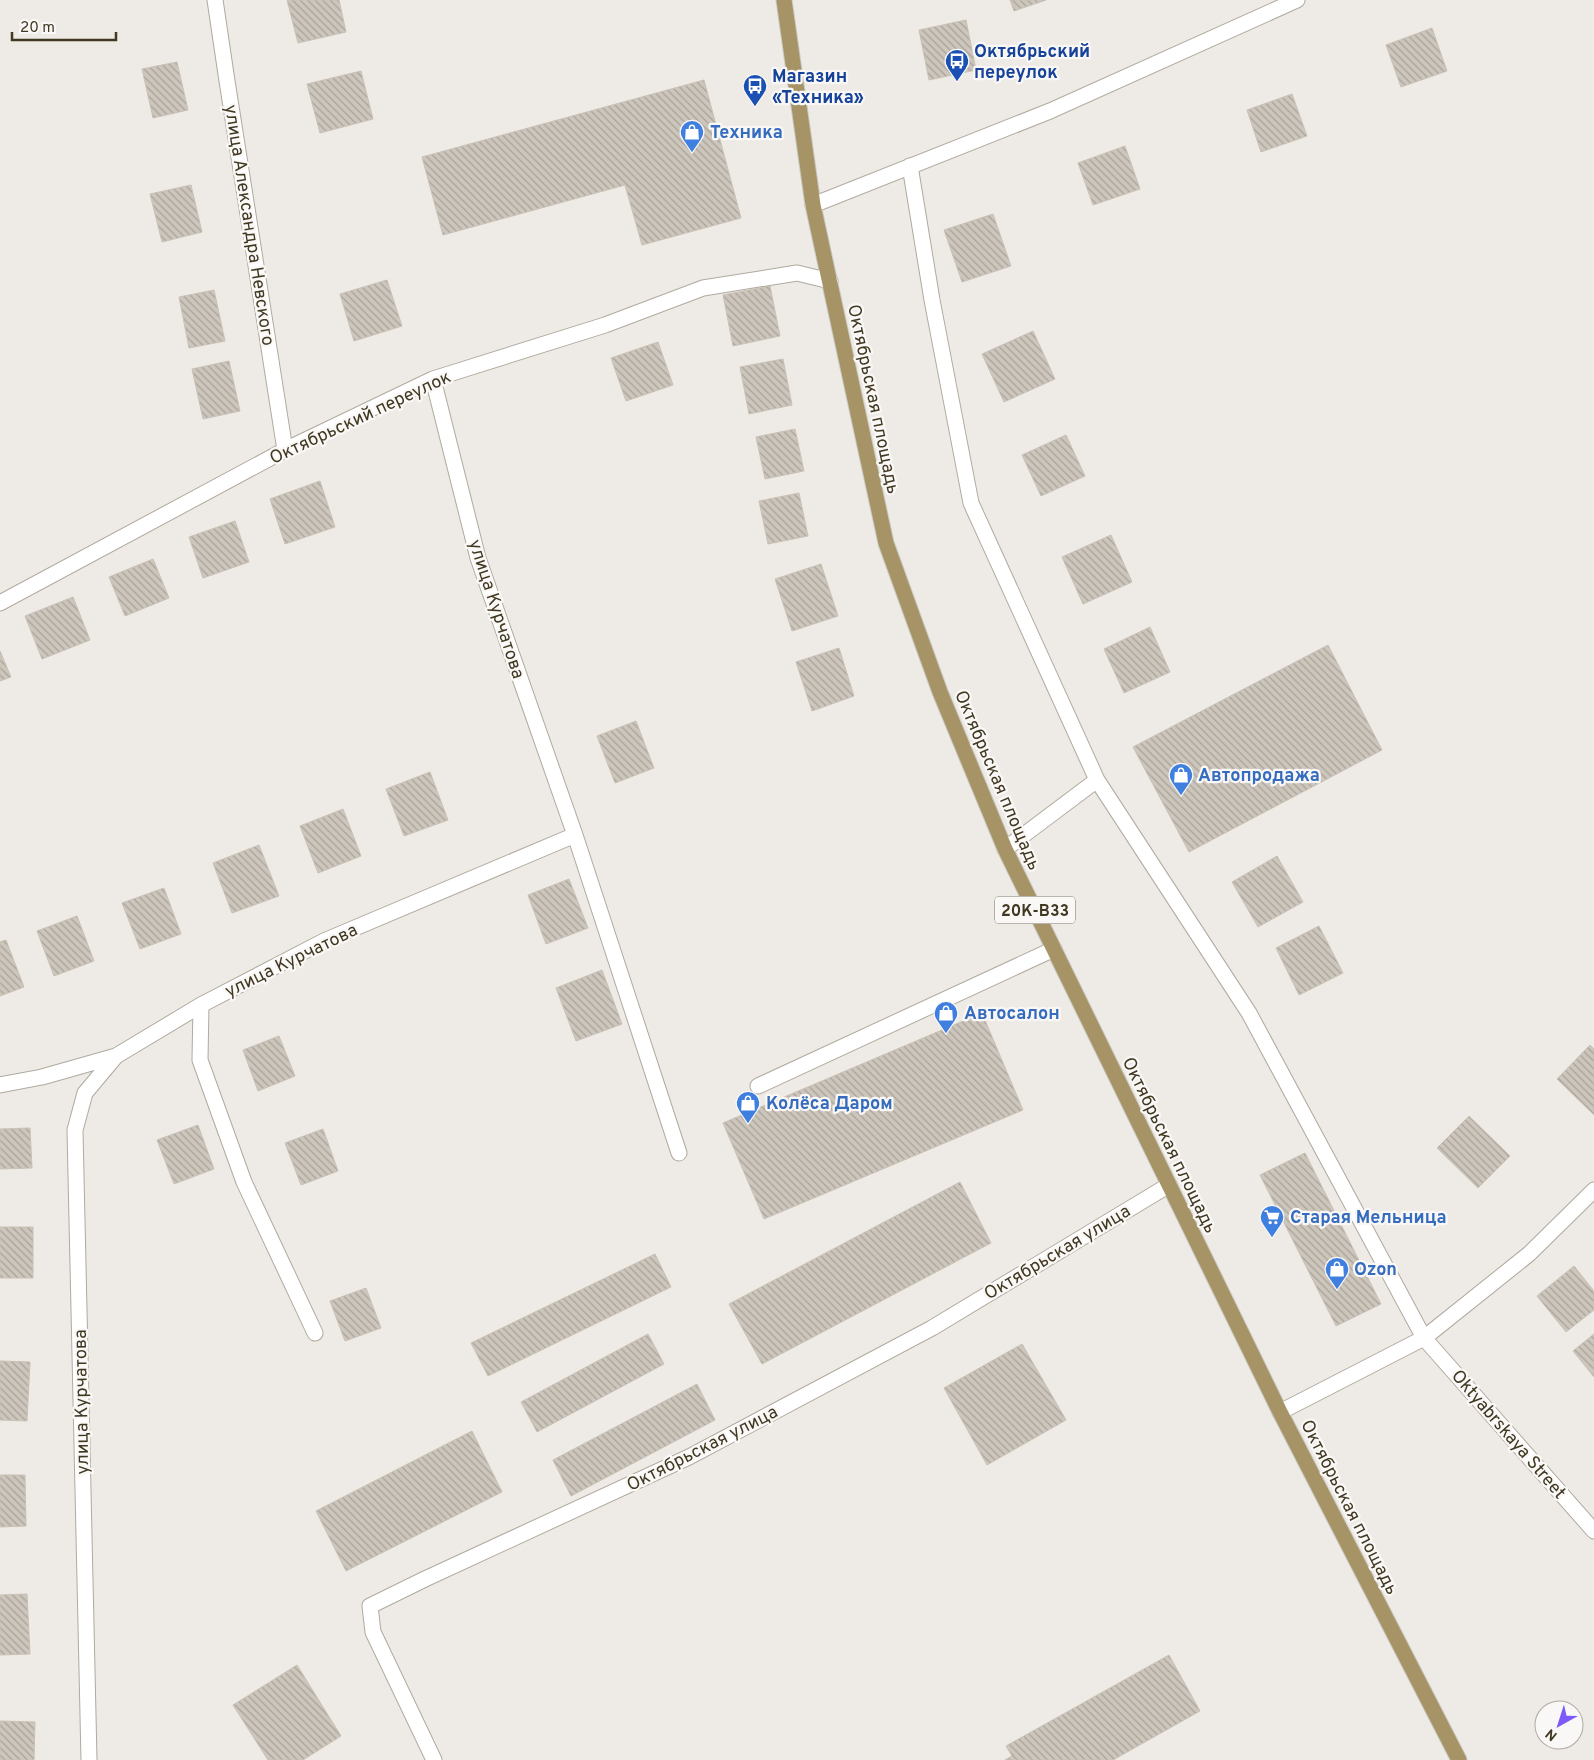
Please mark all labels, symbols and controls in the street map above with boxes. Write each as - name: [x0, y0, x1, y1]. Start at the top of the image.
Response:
- scale bar: [12, 10, 116, 42]
- text: 20 m: [20, 19, 55, 38]
- place label: Октябрьский переулок: [974, 41, 1090, 85]
- bus stop icon: Октябрьский переулок: [944, 48, 970, 82]
- place label: Магазин «Техника»: [772, 66, 864, 110]
- bus stop icon: Магазин «Техника»: [742, 73, 768, 107]
- street label: улица Александра Невского: [218, 103, 279, 347]
- shop icon: Техника: [679, 119, 705, 153]
- place label: Техника: [710, 122, 783, 145]
- street label: Октябрьская площадь: [841, 302, 904, 496]
- street label: Октябрьский переулок: [266, 366, 455, 471]
- street label: улица Курчатова: [462, 537, 529, 682]
- street label: Октябрьская площадь: [948, 687, 1045, 874]
- shop icon: Автопродажа: [1168, 762, 1194, 796]
- place label: Автопродажа: [1198, 765, 1320, 788]
- road number: 20К-В33: [995, 896, 1075, 924]
- street label: улица Курчатова: [221, 919, 362, 1003]
- shop icon: Автосалон: [933, 1000, 959, 1034]
- place label: Автосалон: [964, 1003, 1060, 1026]
- street label: Октябрьская площадь: [1116, 1054, 1221, 1238]
- shop icon: Колёса Даром: [735, 1090, 761, 1124]
- place label: Колёса Даром: [766, 1093, 893, 1116]
- street label: Октябрьская улица: [980, 1200, 1135, 1306]
- supermarket icon: Старая Мельница: [1259, 1204, 1285, 1238]
- place label: Старая Мельница: [1290, 1207, 1447, 1230]
- shop icon: Ozon: [1324, 1256, 1350, 1290]
- place label: Ozon: [1354, 1259, 1397, 1282]
- street label: улица Курчатова: [70, 1329, 95, 1475]
- street label: Oktyabrskaya Street: [1445, 1366, 1570, 1504]
- street label: Октябрьская улица: [623, 1401, 782, 1497]
- street label: Октябрьская площадь: [1295, 1416, 1403, 1599]
- north arrow: [1534, 1700, 1584, 1750]
- text: N: [1543, 1724, 1561, 1744]

